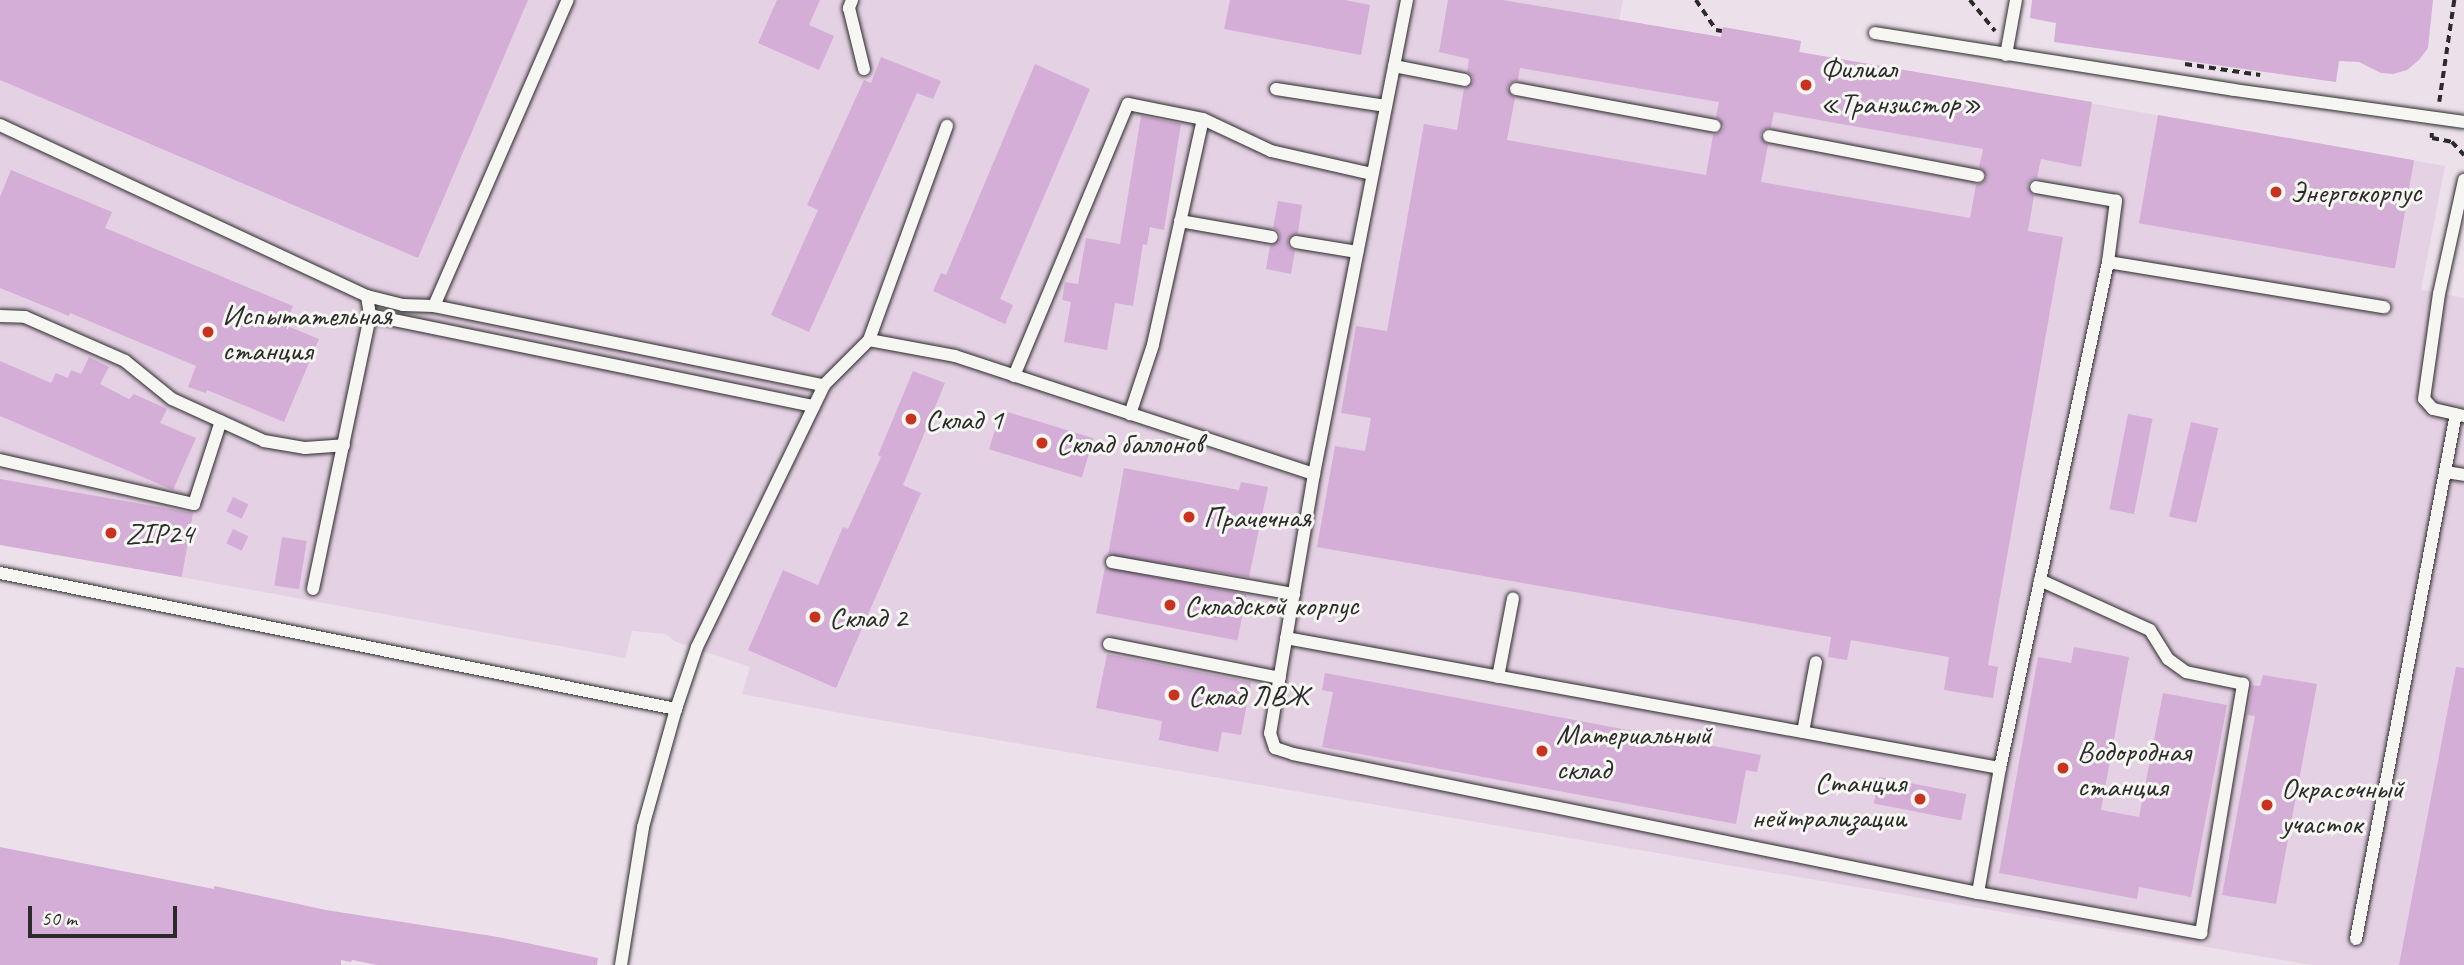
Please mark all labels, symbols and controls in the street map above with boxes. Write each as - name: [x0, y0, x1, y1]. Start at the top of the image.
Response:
- place label: Филиал «Транзистор»: [1820, 50, 1981, 120]
- marker: Филиал «Транзистор»: [1798, 77, 1814, 93]
- place label: Энергокорпус: [2290, 174, 2421, 210]
- marker: Энергокорпус: [2268, 184, 2284, 200]
- place label: Испытательная станция: [222, 297, 392, 368]
- marker: Испытательная станция: [200, 324, 216, 340]
- place label: Склад 1: [925, 401, 1003, 437]
- marker: Склад 1: [903, 411, 919, 427]
- place label: Склад баллонов: [1056, 425, 1205, 461]
- marker: Склад баллонов: [1034, 435, 1050, 451]
- place label: Прачечная: [1203, 499, 1311, 535]
- marker: Прачечная: [1181, 509, 1197, 525]
- place label: ZIP24: [125, 515, 194, 551]
- marker: ZIP24: [103, 525, 119, 541]
- place label: Складской корпус: [1184, 587, 1358, 623]
- marker: Складской корпус: [1162, 597, 1178, 613]
- place label: Склад 2: [829, 599, 907, 635]
- marker: Склад 2: [807, 609, 823, 625]
- place label: Склад ЛВЖ: [1188, 677, 1313, 713]
- marker: Склад ЛВЖ: [1166, 687, 1182, 703]
- place label: Материальный склад: [1556, 716, 1712, 786]
- place label: Водородная станция: [2077, 733, 2191, 804]
- marker: Материальный склад: [1534, 743, 1550, 759]
- marker: Водородная станция: [2055, 760, 2071, 776]
- place label: Станция нейтрализации: [1751, 764, 1906, 834]
- place label: Окрасочный участок: [2281, 770, 2403, 840]
- marker: Станция нейтрализации: [1912, 791, 1928, 807]
- marker: Окрасочный участок: [2259, 797, 2275, 813]
- scale bar: [32, 892, 180, 936]
- text: 50 m: [41, 905, 77, 931]

